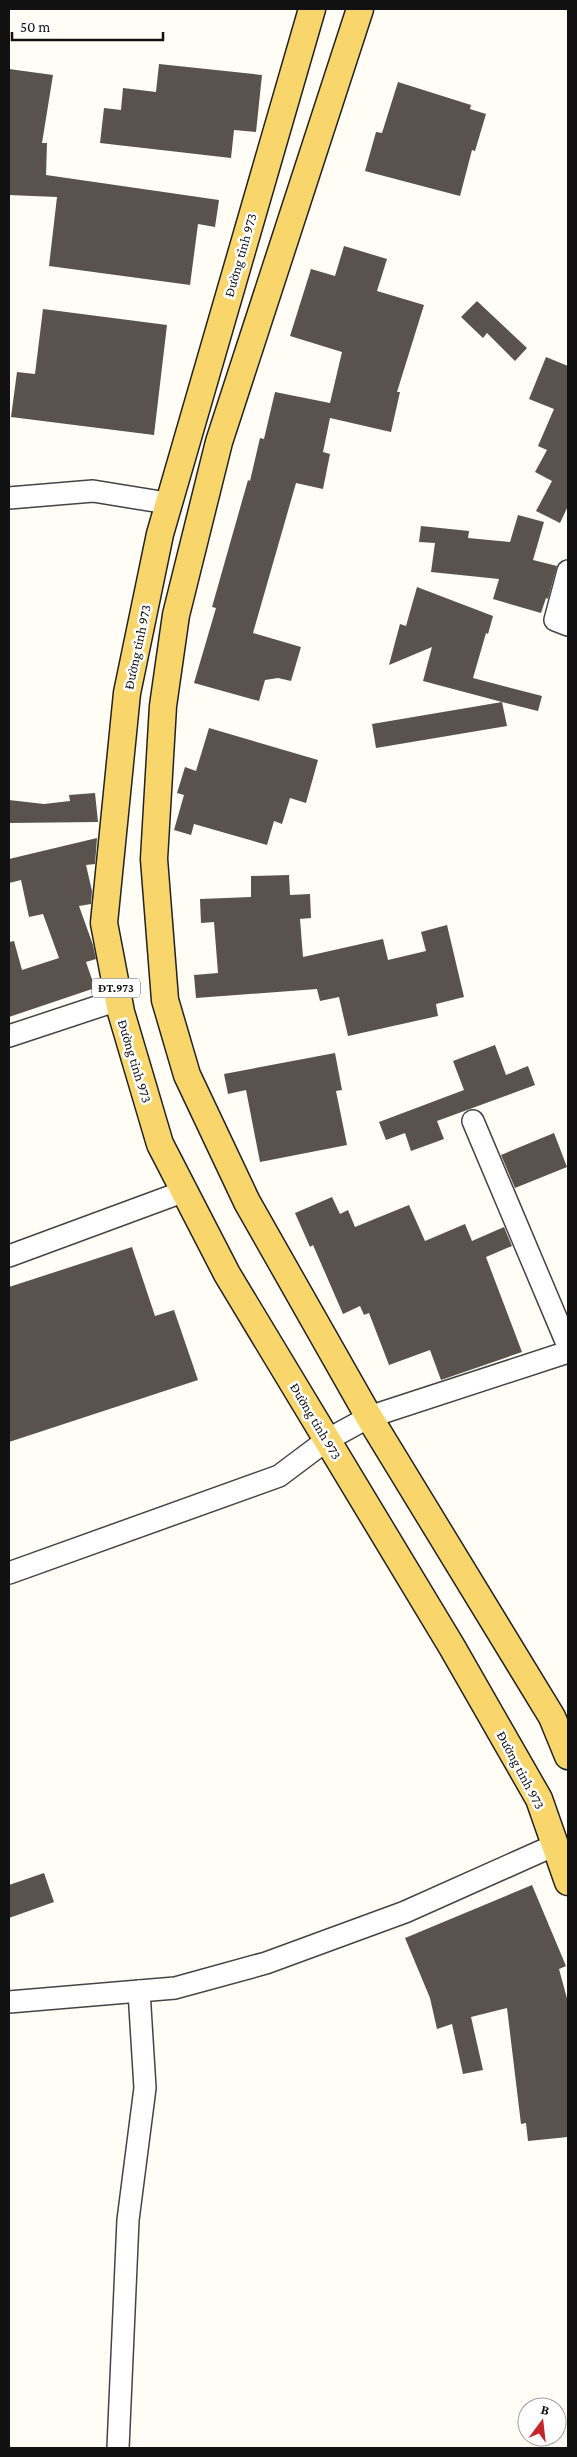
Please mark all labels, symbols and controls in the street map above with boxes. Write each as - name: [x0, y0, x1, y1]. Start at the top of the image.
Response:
- scale bar: [12, 10, 164, 42]
- text: 50 m: [20, 19, 50, 35]
- street label: Đường tỉnh 973: [220, 211, 260, 299]
- street label: Đường tỉnh 973: [120, 603, 154, 691]
- road number: ĐT.973: [92, 978, 140, 998]
- street label: Đường tỉnh 973: [115, 1017, 155, 1105]
- street label: Đường tỉnh 973: [287, 1380, 345, 1462]
- street label: Đường tỉnh 973: [494, 1728, 548, 1812]
- north arrow: [517, 2397, 567, 2447]
- text: B: [539, 2401, 551, 2418]

